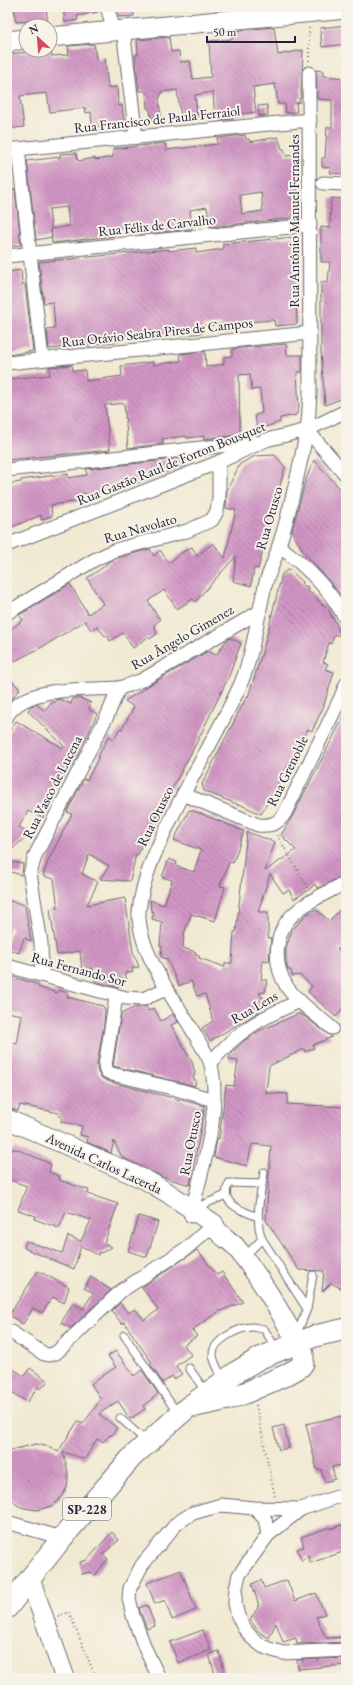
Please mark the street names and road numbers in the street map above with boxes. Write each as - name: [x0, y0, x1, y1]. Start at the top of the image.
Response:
- street label: Rua Francisco de Paula Ferraiol: [73, 101, 242, 137]
- street label: Rua Antônio Manuel Fernandes: [285, 134, 303, 308]
- street label: Rua Félix de Carvalho: [97, 210, 217, 240]
- street label: Rua Otávio Seabra Pires de Campos: [60, 313, 254, 351]
- street label: Rua Gastão Raul de Forton Bousquet: [74, 417, 268, 509]
- street label: Rua Otusco: [251, 484, 287, 552]
- street label: Rua Navolato: [102, 509, 179, 547]
- street label: Rua Ângelo Gimenez: [127, 600, 237, 674]
- street label: Rua Vasco de Lucena: [18, 732, 86, 842]
- street label: Rua Grenoble: [262, 732, 312, 809]
- street label: Rua Otusco: [133, 783, 177, 849]
- street label: Rua Fernando Sor: [29, 948, 129, 990]
- street label: Rua Lens: [227, 986, 281, 1028]
- street label: Rua Otusco: [175, 1109, 205, 1177]
- street label: Avenida Carlos Lacerda: [42, 1128, 165, 1198]
- road number: SP-228: [63, 1498, 111, 1520]

